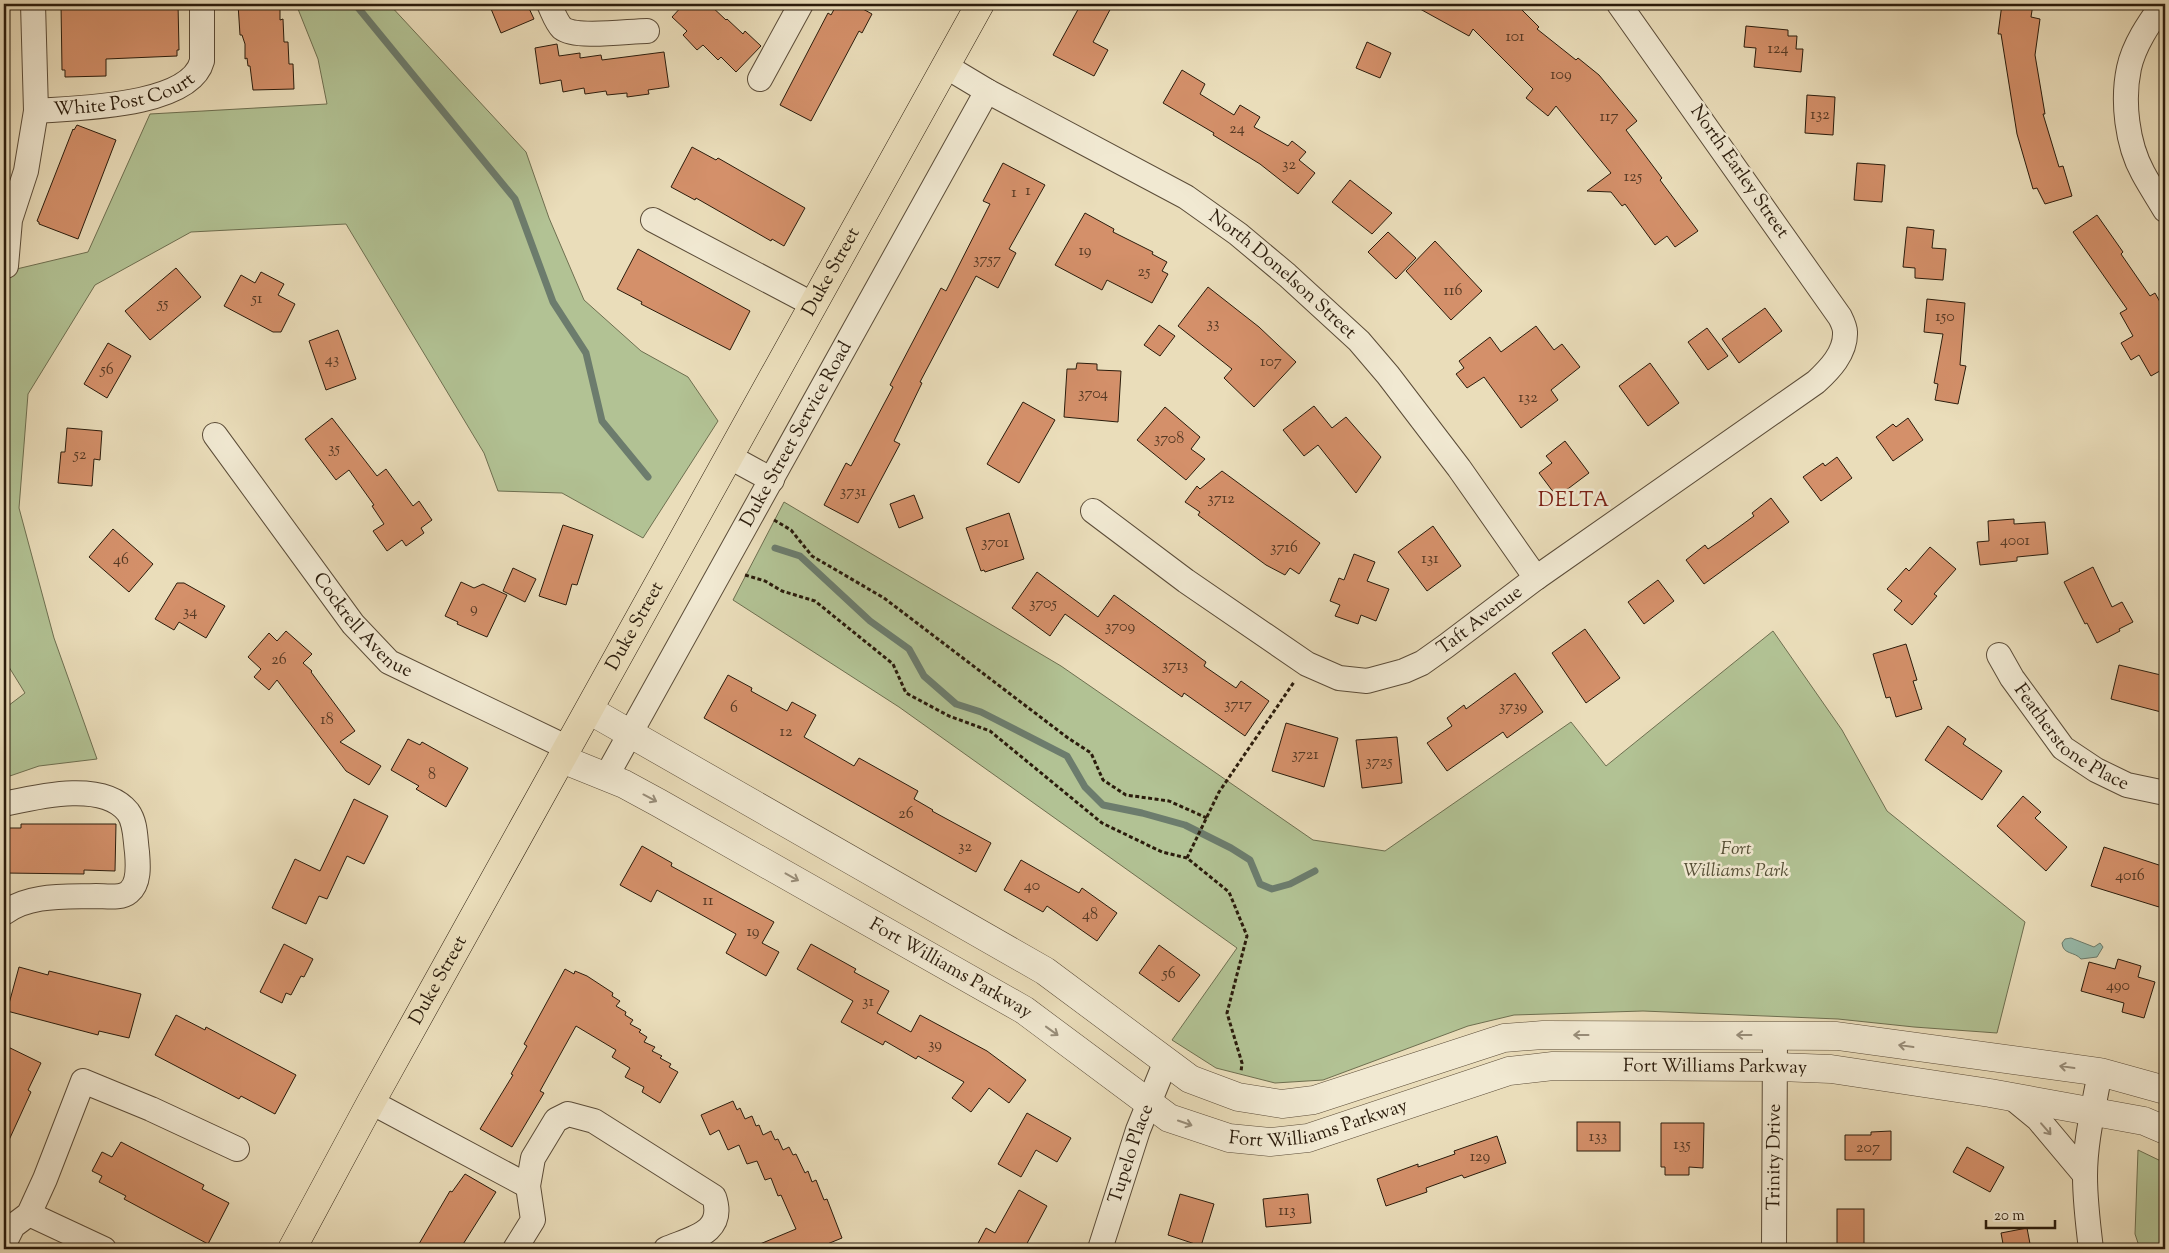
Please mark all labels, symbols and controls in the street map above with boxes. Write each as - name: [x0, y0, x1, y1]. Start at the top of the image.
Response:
- house number: 101: [1505, 26, 1525, 49]
- house number: 124: [1768, 38, 1789, 61]
- house number: 109: [1550, 64, 1572, 87]
- street label: White Post Court: [53, 66, 202, 123]
- street label: North Earley Street: [1683, 100, 1795, 245]
- house number: 132: [1810, 104, 1830, 127]
- house number: 117: [1600, 106, 1618, 129]
- house number: 24: [1229, 118, 1245, 141]
- house number: 32: [1282, 154, 1296, 177]
- house number: 125: [1624, 166, 1643, 189]
- house number: 1: [1025, 180, 1031, 203]
- house number: 1: [1011, 182, 1017, 205]
- street label: North Donelson Street: [1203, 204, 1363, 346]
- street label: Duke Street: [796, 222, 867, 321]
- house number: 19: [1078, 240, 1092, 263]
- house number: 3757: [973, 249, 1001, 272]
- house number: 25: [1138, 261, 1151, 284]
- house number: 116: [1444, 280, 1462, 303]
- house number: 51: [251, 288, 263, 311]
- house number: 55: [156, 293, 169, 316]
- house number: 150: [1935, 306, 1955, 329]
- house number: 33: [1207, 313, 1219, 336]
- street label: Duke Street Service Road: [734, 336, 859, 532]
- house number: 43: [325, 349, 339, 372]
- house number: 107: [1260, 351, 1282, 374]
- house number: 56: [99, 359, 114, 382]
- house number: 3704: [1078, 383, 1108, 406]
- house number: 132: [1518, 387, 1538, 410]
- house number: 3708: [1154, 428, 1184, 451]
- house number: 35: [328, 438, 340, 461]
- house number: 52: [73, 444, 87, 467]
- house number: 3731: [840, 481, 867, 504]
- district label: DELTA: [1538, 487, 1610, 516]
- house number: 3712: [1207, 488, 1235, 511]
- house number: 4001: [2000, 530, 2031, 553]
- house number: 3701: [981, 532, 1010, 555]
- house number: 3716: [1270, 537, 1298, 560]
- house number: 131: [1421, 548, 1439, 571]
- house number: 46: [113, 549, 129, 572]
- street label: Cockrell Avenue: [306, 567, 417, 685]
- street label: Duke Street: [599, 576, 671, 676]
- street label: Taft Avenue: [1432, 579, 1528, 662]
- house number: 3705: [1029, 593, 1058, 616]
- house number: 9: [470, 598, 478, 621]
- house number: 34: [183, 601, 197, 624]
- house number: 3709: [1105, 616, 1135, 639]
- house number: 26: [271, 649, 287, 672]
- house number: 3713: [1162, 655, 1188, 678]
- street label: Featherstone Place: [2007, 678, 2134, 797]
- house number: 3717: [1224, 694, 1252, 717]
- house number: 3739: [1499, 696, 1528, 719]
- house number: 6: [730, 697, 738, 720]
- house number: 18: [320, 709, 334, 732]
- house number: 12: [780, 721, 793, 744]
- house number: 3721: [1291, 744, 1319, 767]
- house number: 3725: [1365, 751, 1393, 774]
- house number: 8: [428, 764, 436, 787]
- one-way arrow: [642, 793, 657, 803]
- house number: 26: [898, 803, 914, 826]
- house number: 32: [958, 836, 972, 859]
- park label: Fort Williams Park: [1683, 836, 1789, 885]
- house number: 4016: [2115, 865, 2145, 888]
- one-way arrow: [784, 872, 799, 882]
- house number: 40: [1024, 875, 1040, 898]
- house number: 11: [703, 890, 714, 913]
- house number: 48: [1082, 904, 1098, 927]
- street label: Fort Williams Parkway: [864, 911, 1039, 1026]
- house number: 19: [746, 921, 760, 944]
- street label: Duke Street: [403, 930, 474, 1030]
- house number: 56: [1161, 963, 1176, 986]
- house number: 490: [2106, 975, 2130, 998]
- house number: 31: [862, 991, 875, 1014]
- one-way arrow: [1045, 1025, 1058, 1036]
- one-way arrow: [1574, 1030, 1590, 1040]
- one-way arrow: [1736, 1030, 1752, 1040]
- house number: 39: [928, 1034, 942, 1057]
- one-way arrow: [1898, 1041, 1914, 1051]
- street label: Fort Williams Parkway: [1623, 1053, 1808, 1082]
- one-way arrow: [2059, 1062, 2075, 1072]
- street label: Fort Williams Parkway: [1227, 1092, 1412, 1156]
- street label: Tupelo Place: [1102, 1100, 1161, 1207]
- street label: Trinity Drive: [1761, 1104, 1788, 1210]
- one-way arrow: [1176, 1119, 1192, 1128]
- one-way arrow: [2040, 1122, 2052, 1135]
- house number: 133: [1589, 1126, 1607, 1149]
- house number: 135: [1673, 1134, 1691, 1157]
- house number: 207: [1856, 1137, 1880, 1160]
- house number: 129: [1470, 1146, 1491, 1169]
- scale bar: [1986, 1198, 2055, 1230]
- house number: 113: [1278, 1200, 1296, 1223]
- text: 20 m: [1994, 1206, 2025, 1227]

